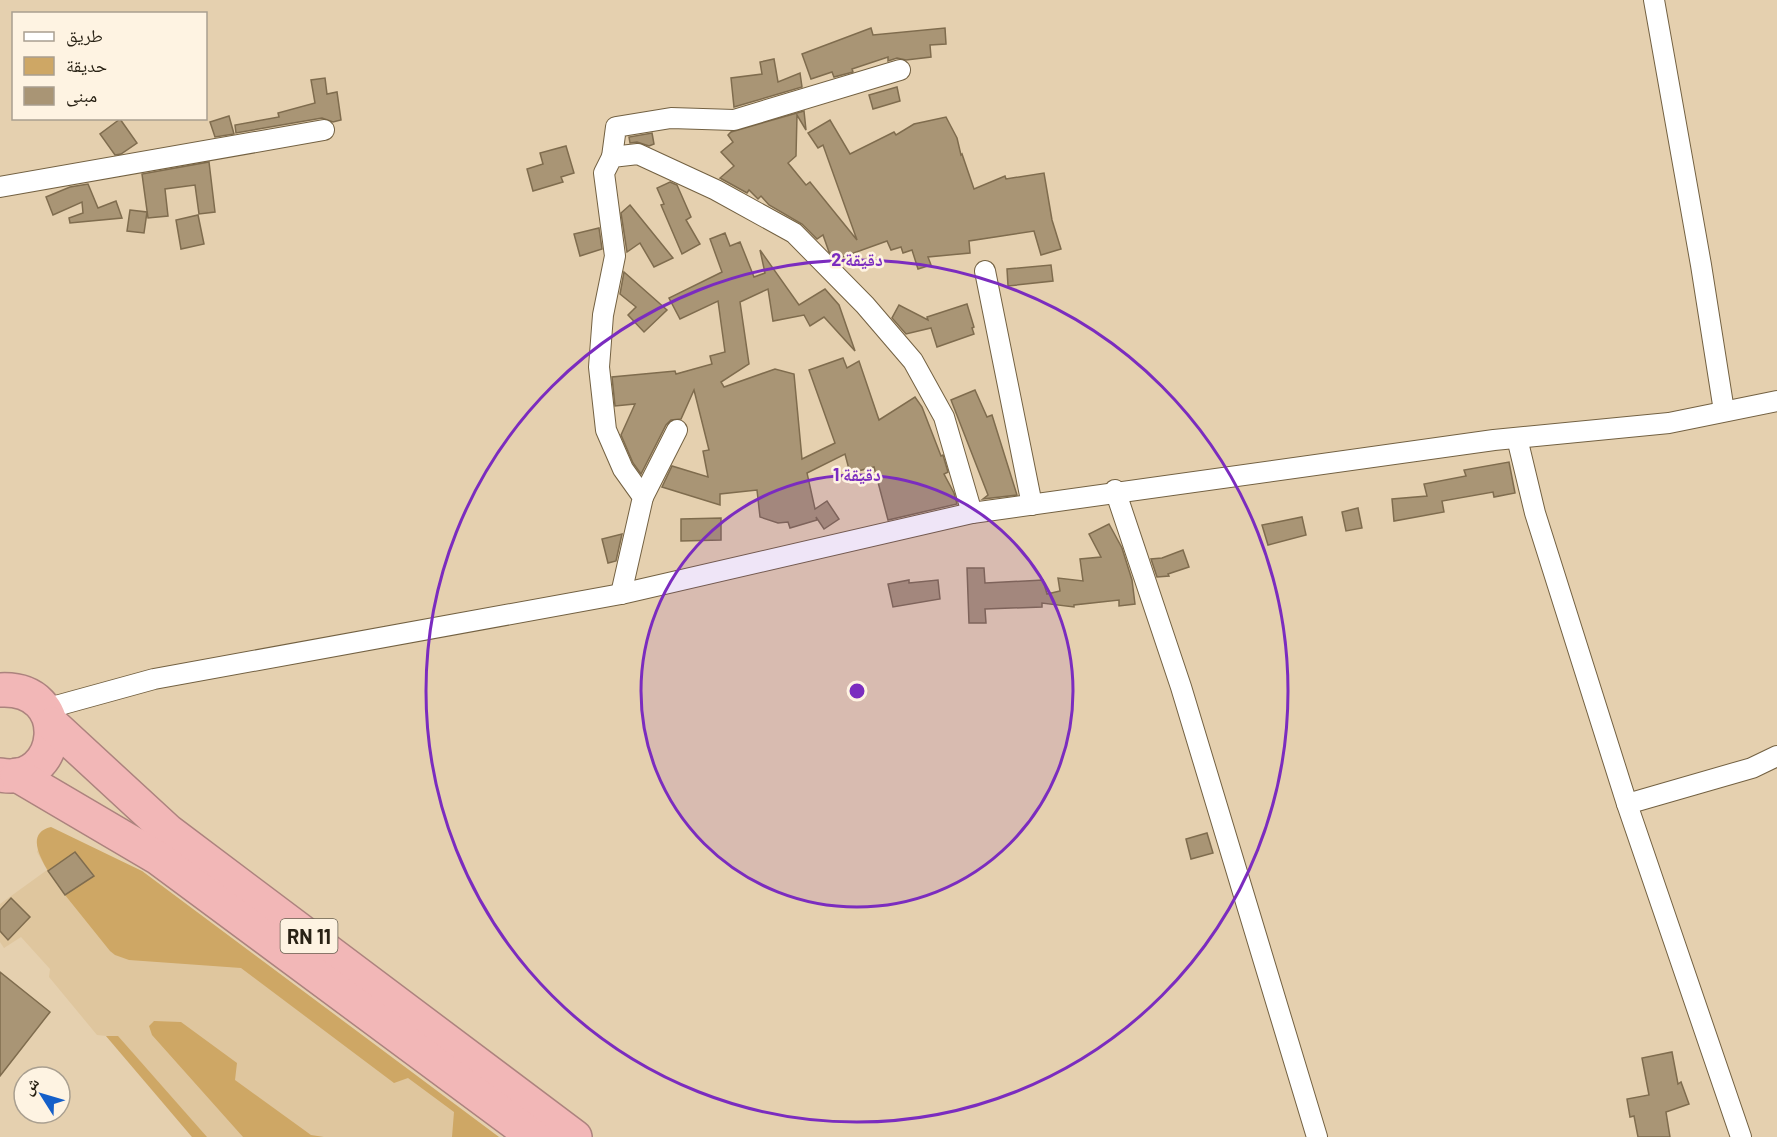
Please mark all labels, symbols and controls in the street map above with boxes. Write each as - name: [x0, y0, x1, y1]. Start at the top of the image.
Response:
- legend: [12, 12, 207, 120]
- text: طريق: [66, 24, 103, 47]
- text: حديقة: [66, 54, 107, 76]
- text: مبنى: [66, 84, 97, 107]
- text: 2 دقيقة: [831, 248, 883, 270]
- text: 1 دقيقة: [833, 463, 881, 485]
- centre of rings: [847, 681, 867, 701]
- road number: RN 11: [280, 919, 338, 953]
- north arrow: [12, 1065, 72, 1125]
- text: ش: [17, 1073, 43, 1099]

